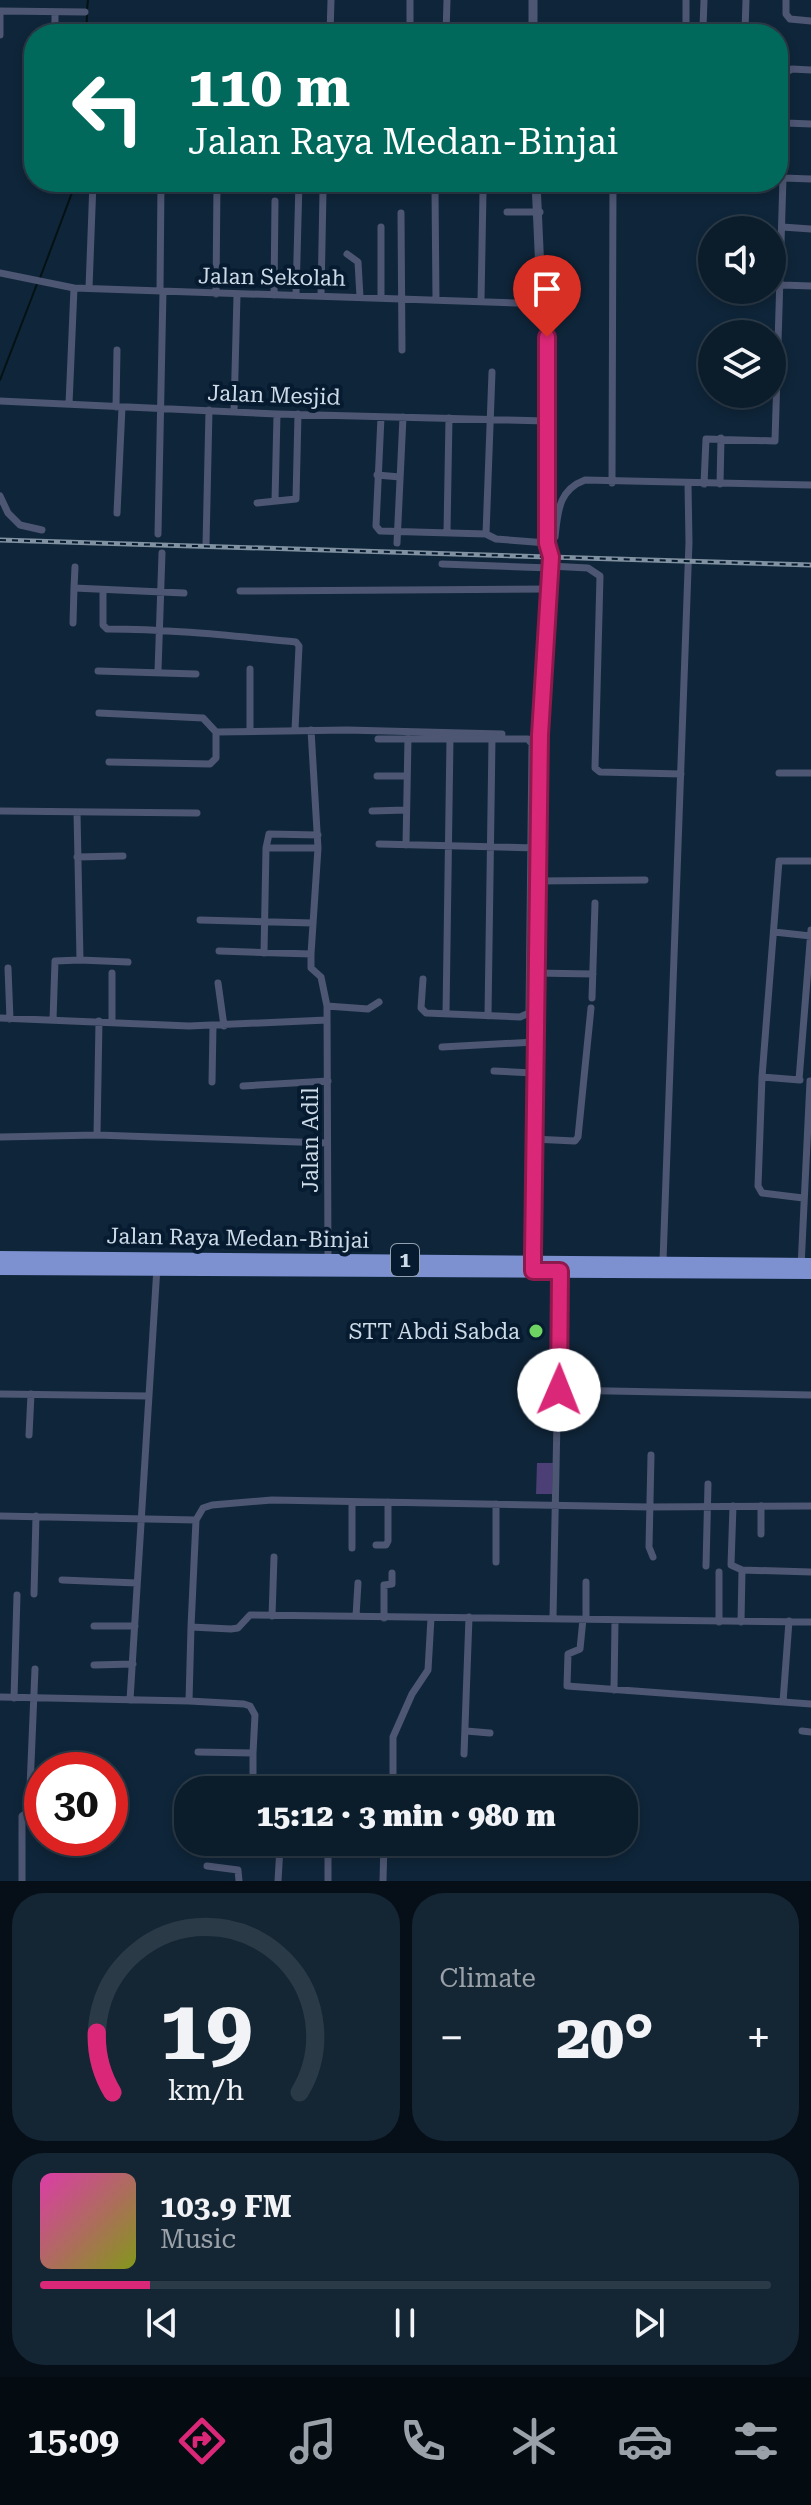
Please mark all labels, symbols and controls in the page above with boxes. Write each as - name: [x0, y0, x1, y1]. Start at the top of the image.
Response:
- text: 110 m: [188, 54, 350, 120]
- icon: left: [56, 56, 160, 160]
- text: Jalan Raya Medan-Binjai: [188, 121, 618, 163]
- map controls: [698, 216, 786, 408]
- button: sound: [698, 216, 786, 304]
- pin: [513, 255, 581, 337]
- street label: Jalan Sekolah: [198, 263, 346, 291]
- icon: arrive: [525, 267, 569, 311]
- button: layers: [698, 320, 786, 408]
- street label: Jalan Mesjid: [207, 380, 341, 410]
- street label: Jalan Adil: [298, 1087, 323, 1193]
- street label: Jalan Raya Medan-Binjai: [106, 1223, 370, 1253]
- road number: 1: [391, 1244, 419, 1276]
- place label: STT Abdi Sabda: [349, 1319, 520, 1344]
- marker: STT Abdi Sabda: [527, 1322, 545, 1340]
- position arrow: [517, 1348, 601, 1432]
- speed limit sign: 30: [24, 1752, 128, 1856]
- text: 15:12 · 3 min · 980 m: [256, 1798, 556, 1833]
- text: Climate: [440, 1963, 536, 1993]
- text: 19: [159, 1982, 252, 2079]
- text: 20°: [557, 2002, 654, 2073]
- text: −: [440, 2012, 464, 2064]
- text: +: [746, 2012, 771, 2064]
- text: km/h: [167, 2073, 244, 2107]
- text: 103.9 FM: [160, 2189, 292, 2224]
- text: Music: [160, 2224, 236, 2254]
- icon: previous: [140, 2301, 184, 2345]
- icon: pause: [383, 2301, 427, 2345]
- icon: next: [627, 2301, 671, 2345]
- icon: directions: [174, 2413, 230, 2469]
- icon: music: [285, 2413, 341, 2469]
- icon: phone: [395, 2413, 451, 2469]
- icon: climate: [506, 2413, 562, 2469]
- icon: car: [617, 2413, 673, 2469]
- icon: filters: [728, 2413, 784, 2469]
- text: 15:09: [27, 2420, 119, 2462]

